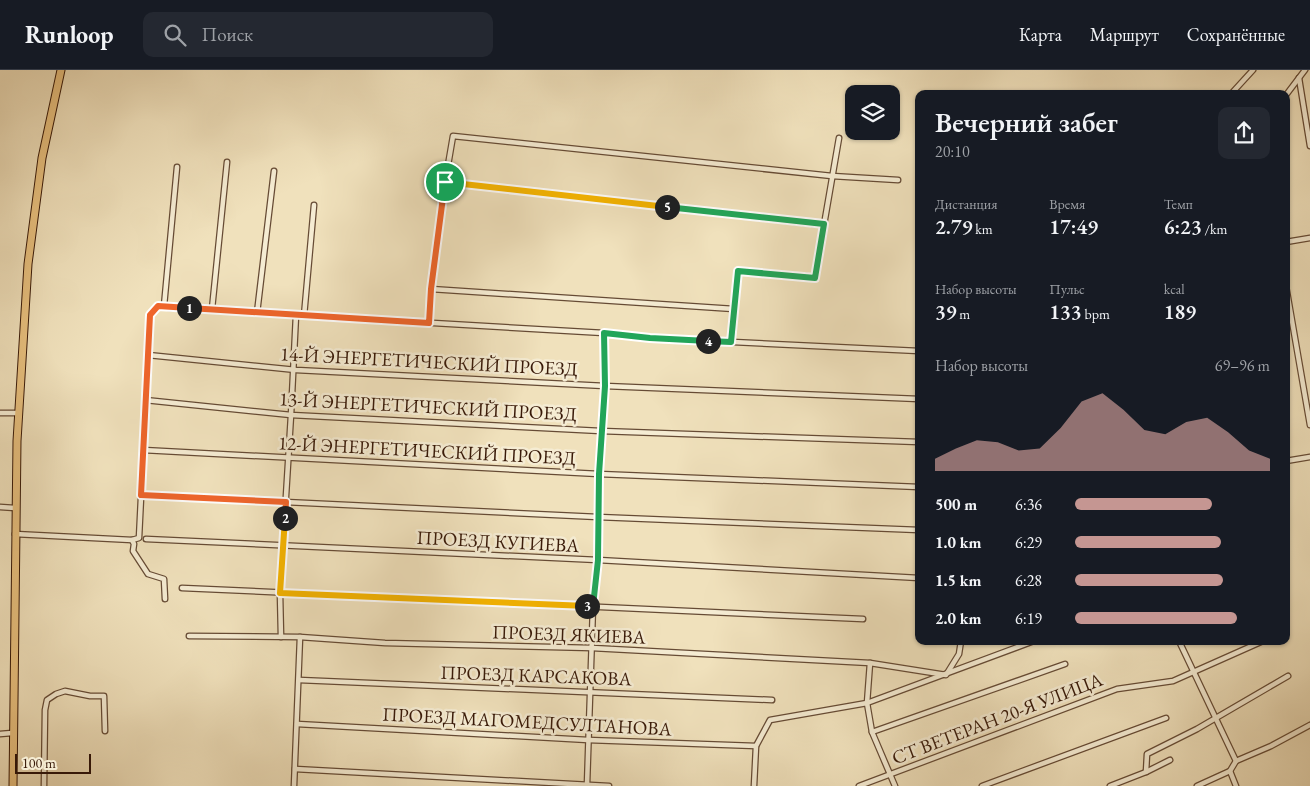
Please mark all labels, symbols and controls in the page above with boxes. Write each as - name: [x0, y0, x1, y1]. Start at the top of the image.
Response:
- search box: [143, 12, 493, 57]
- text: Runloop: [25, 19, 113, 50]
- icon: search: [161, 21, 189, 49]
- text: Поиск: [201, 22, 253, 47]
- text: Карта: [1019, 23, 1062, 46]
- text: Маршрут: [1090, 23, 1159, 46]
- text: Сохранённые: [1187, 23, 1285, 46]
- map controls: [845, 85, 900, 140]
- button: layers: [845, 85, 900, 140]
- text: Вечерний забег: [935, 104, 1118, 140]
- button: share: [1218, 107, 1270, 159]
- text: 20:10: [935, 141, 970, 162]
- pin: [424, 161, 466, 203]
- icon: arrive: [431, 168, 459, 196]
- pin: 5: [654, 194, 680, 220]
- text: Дистанция: [935, 195, 997, 213]
- text: Время: [1049, 195, 1085, 213]
- text: Темп: [1164, 195, 1193, 213]
- text: 5: [664, 198, 671, 216]
- text: 2.79: [935, 213, 972, 240]
- text: 17:49: [1049, 213, 1098, 240]
- text: 6:23: [1164, 213, 1202, 240]
- text: km: [972, 220, 993, 238]
- text: /km: [1202, 220, 1228, 238]
- text: Набор высоты: [935, 280, 1016, 298]
- text: Пульс: [1049, 280, 1085, 298]
- text: kcal: [1164, 280, 1185, 298]
- pin: 1: [176, 296, 202, 320]
- text: 39: [935, 298, 957, 325]
- text: 133: [1049, 298, 1082, 325]
- text: 189: [1164, 298, 1196, 325]
- text: 1: [186, 299, 193, 317]
- text: m: [957, 305, 970, 323]
- text: bpm: [1082, 305, 1110, 323]
- pin: 4: [696, 328, 720, 354]
- text: 4: [705, 332, 712, 350]
- street label: 14-Й ЭНЕРГЕТИЧЕСКИЙ ПРОЕЗД: [279, 341, 579, 382]
- text: Набор высоты: [935, 355, 1028, 376]
- text: 69–96 m: [1215, 355, 1270, 376]
- street label: 13-Й ЭНЕРГЕТИЧЕСКИЙ ПРОЕЗД: [278, 386, 578, 427]
- street label: 12-Й ЭНЕРГЕТИЧЕСКИЙ ПРОЕЗД: [277, 430, 577, 471]
- text: 500 m: [935, 494, 977, 515]
- text: 6:36: [1015, 494, 1042, 515]
- pin: 2: [272, 506, 298, 530]
- text: 2: [282, 509, 289, 527]
- street label: ПРОЕЗД КУГИЕВА: [416, 525, 581, 558]
- text: 1.0 km: [935, 532, 981, 553]
- text: 6:29: [1015, 532, 1042, 553]
- text: 1.5 km: [935, 570, 981, 591]
- text: 6:28: [1015, 570, 1042, 591]
- pin: 3: [574, 594, 600, 618]
- text: 3: [584, 597, 591, 615]
- text: 2.0 km: [935, 608, 981, 629]
- text: 6:19: [1015, 608, 1042, 629]
- street label: ПРОЕЗД ЯКИЕВА: [492, 619, 647, 650]
- street label: ПРОЕЗД КАРСАКОВА: [440, 660, 633, 691]
- street label: СТ ВЕТЕРАН 20-Я УЛИЦА: [888, 666, 1107, 770]
- street label: ПРОЕЗД МАГОМЕДСУЛТАНОВА: [382, 701, 673, 742]
- scale bar: [15, 751, 91, 774]
- text: 100 m: [22, 754, 56, 772]

